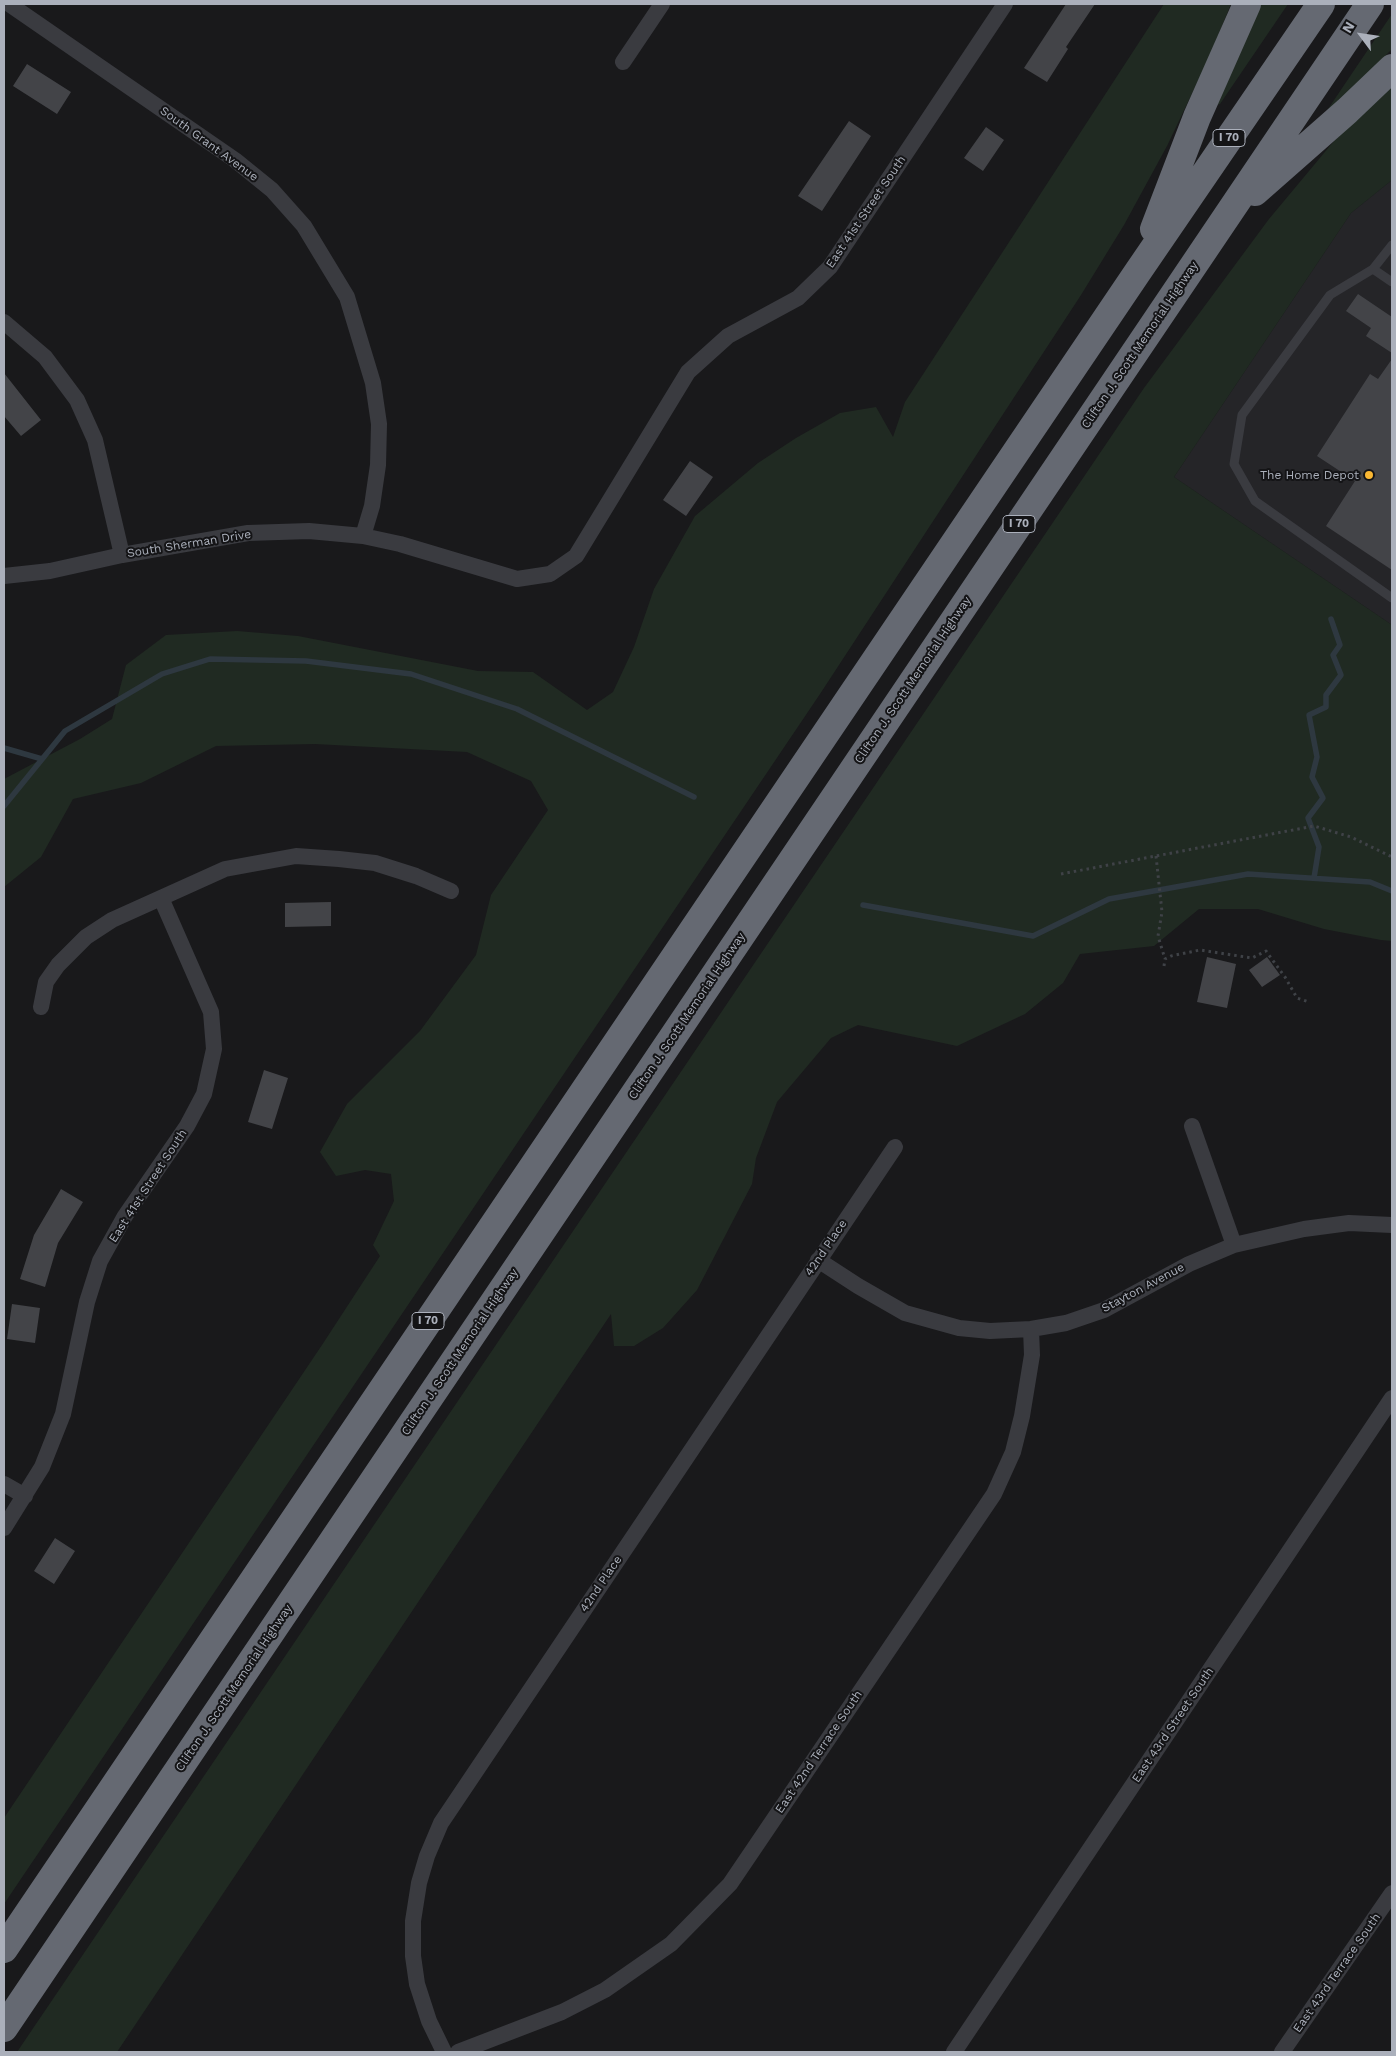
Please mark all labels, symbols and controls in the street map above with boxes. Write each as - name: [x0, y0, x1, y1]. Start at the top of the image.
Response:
- north arrow: [1336, 10, 1386, 60]
- text: N: [1339, 19, 1358, 36]
- street label: South Grant Avenue: [157, 104, 261, 184]
- road number: I 70: [1213, 130, 1245, 146]
- street label: East 41st Street South: [823, 153, 909, 271]
- street label: Clifton J. Scott Memorial Highway: [1079, 259, 1201, 431]
- place label: The Home Depot: [1260, 468, 1359, 482]
- marker: The Home Depot: [1363, 469, 1375, 481]
- road number: I 70: [1003, 516, 1035, 532]
- street label: South Sherman Drive: [126, 527, 252, 561]
- street label: Clifton J. Scott Memorial Highway: [852, 594, 974, 766]
- street label: Clifton J. Scott Memorial Highway: [626, 930, 748, 1102]
- street label: East 41st Street South: [106, 1127, 190, 1245]
- street label: 42nd Place: [802, 1217, 850, 1279]
- street label: Stayton Avenue: [1099, 1260, 1187, 1316]
- street label: Clifton J. Scott Memorial Highway: [399, 1266, 521, 1438]
- road number: I 70: [412, 1312, 444, 1330]
- street label: 42nd Place: [577, 1553, 625, 1615]
- street label: Clifton J. Scott Memorial Highway: [173, 1602, 295, 1774]
- street label: East 43rd Street South: [1129, 1665, 1217, 1785]
- street label: East 42nd Terrace South: [772, 1688, 866, 1816]
- street label: East 43rd Terrace South: [1290, 1911, 1384, 2035]

